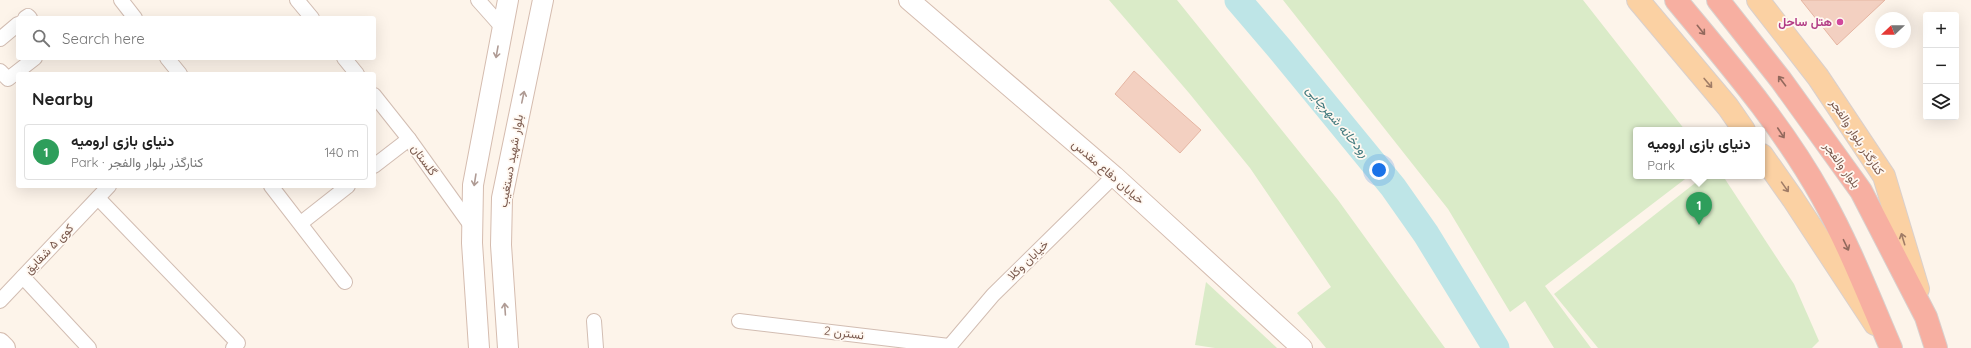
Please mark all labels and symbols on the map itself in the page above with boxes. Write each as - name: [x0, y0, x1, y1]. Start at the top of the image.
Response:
- north arrow: [1875, 12, 1911, 48]
- place label: هتل ساحل: [1778, 14, 1832, 29]
- marker: هتل ساحل: [1835, 17, 1845, 27]
- one-way arrow: [1697, 25, 1705, 36]
- one-way arrow: [493, 45, 501, 58]
- one-way arrow: [1777, 76, 1786, 87]
- one-way arrow: [1704, 78, 1713, 89]
- water label: رودخانه شهرچایی: [1302, 82, 1373, 162]
- one-way arrow: [519, 91, 527, 104]
- street label: کنارگذر بلوار والفجر: [1827, 96, 1887, 178]
- street label: بلوار شهید دستغیب: [495, 113, 527, 209]
- one-way arrow: [1777, 127, 1785, 138]
- street label: خیابان دفاع مقدس: [1068, 136, 1148, 209]
- street label: بلوار والفجر: [1821, 139, 1863, 191]
- street label: گلستان: [408, 141, 441, 178]
- your location: [1369, 160, 1389, 180]
- one-way arrow: [470, 173, 478, 186]
- one-way arrow: [1780, 181, 1789, 192]
- pin: 1: [1686, 192, 1712, 225]
- street label: کوی ۵ شقایق: [21, 220, 77, 278]
- one-way arrow: [1899, 233, 1906, 246]
- street label: خیابان وکلا: [1004, 236, 1052, 284]
- one-way arrow: [1843, 239, 1850, 251]
- one-way arrow: [502, 303, 509, 316]
- street label: نسترن 2: [823, 323, 865, 343]

